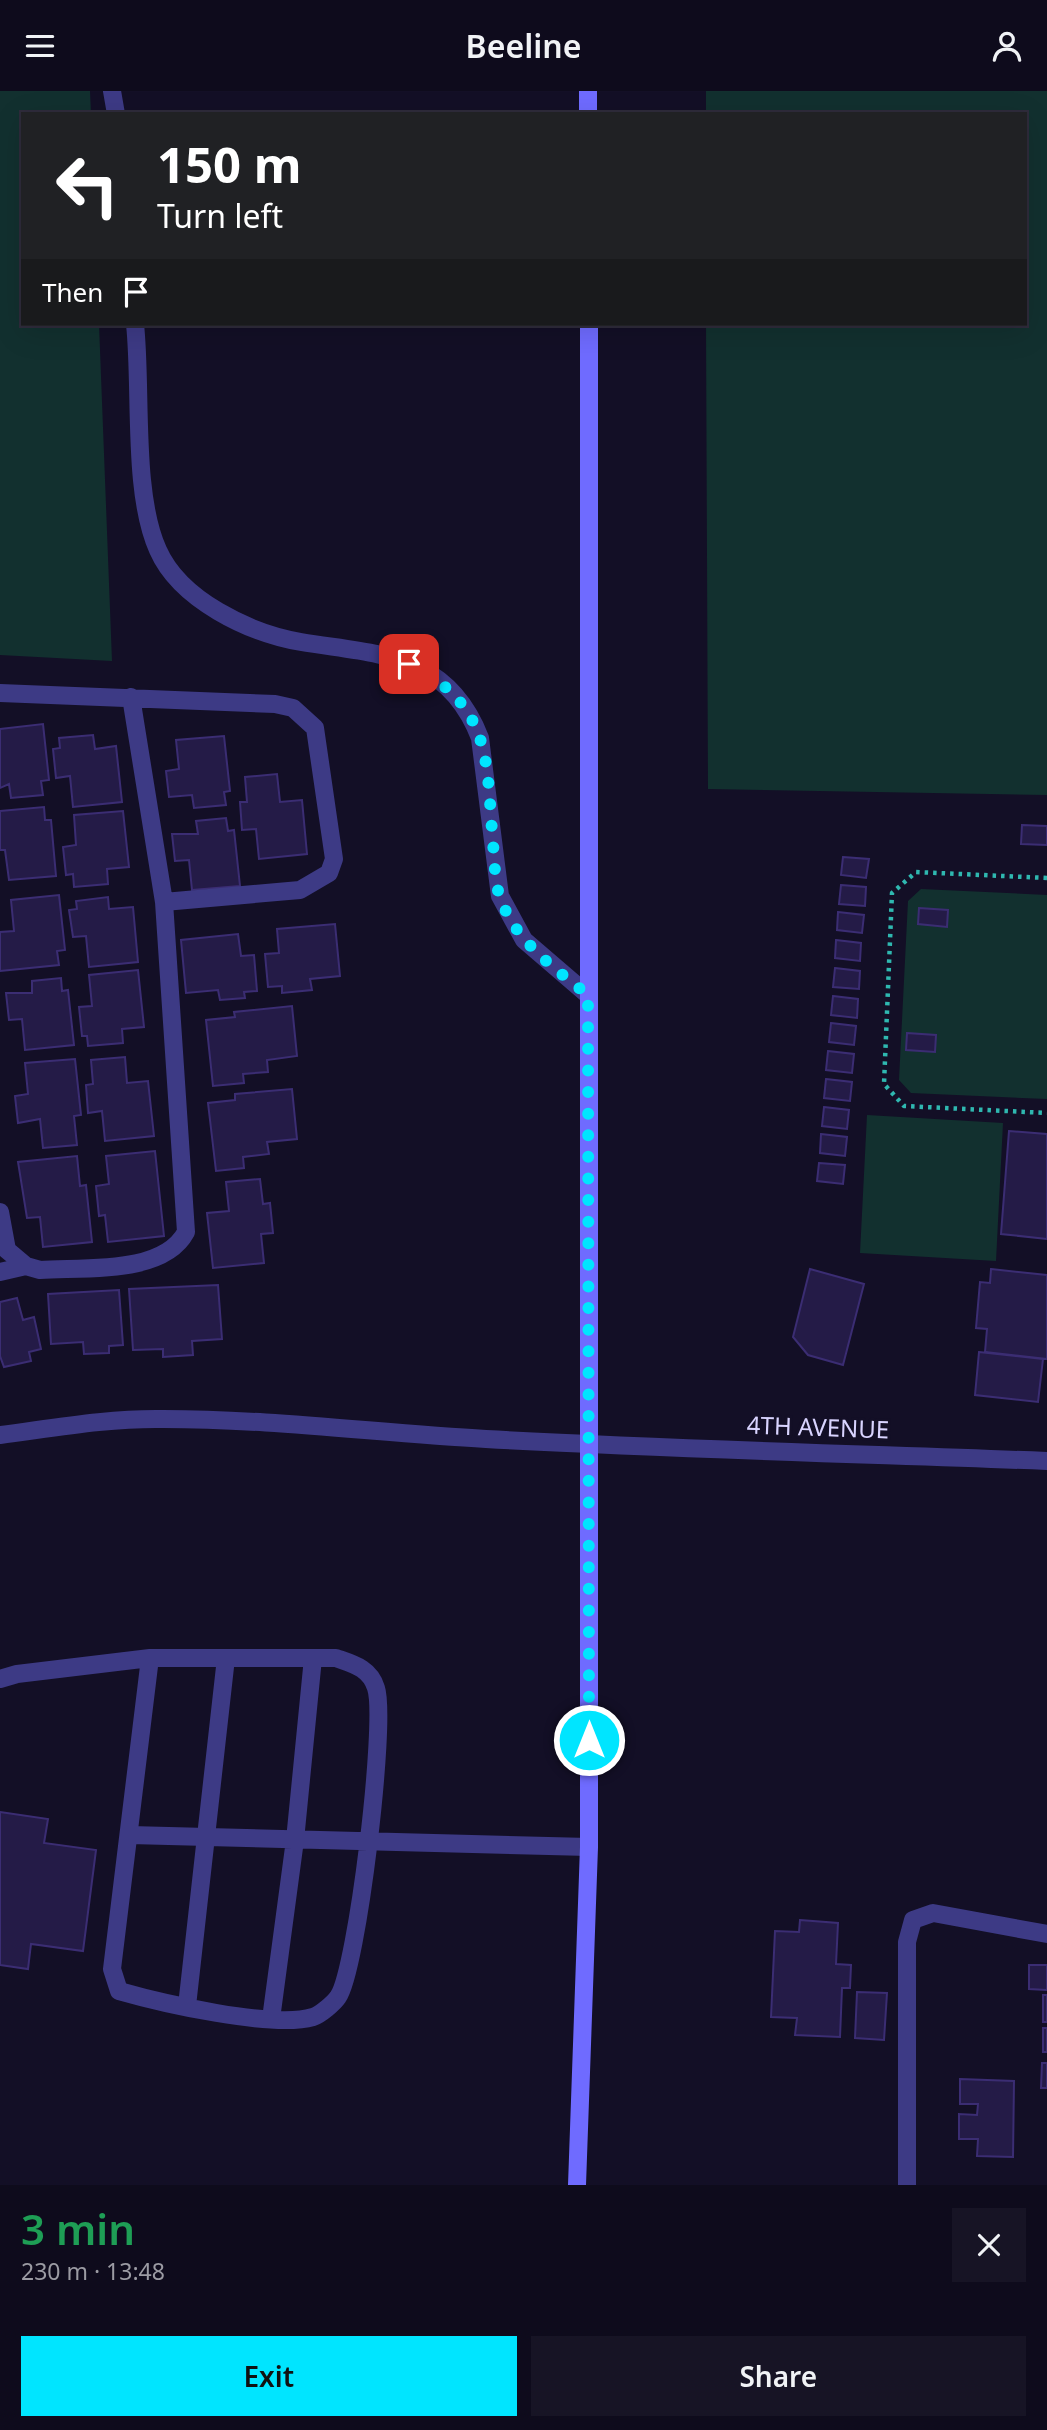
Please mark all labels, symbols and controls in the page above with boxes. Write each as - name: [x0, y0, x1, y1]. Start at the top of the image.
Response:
- text: Beeline: [466, 24, 581, 67]
- icon: menu: [21, 27, 59, 65]
- icon: person: [988, 27, 1026, 65]
- text: 150 m: [157, 131, 302, 197]
- icon: left: [42, 140, 133, 231]
- text: Turn left: [157, 194, 283, 237]
- icon: arrive: [117, 273, 155, 311]
- text: Then: [42, 274, 103, 310]
- pin: [379, 634, 439, 694]
- icon: arrive: [390, 645, 428, 683]
- street label: 4TH AVENUE: [746, 1408, 890, 1445]
- position arrow: [552, 1703, 626, 1777]
- text: 3 min: [21, 2200, 135, 2257]
- button: close: [952, 2208, 1026, 2282]
- text: 230 m · 13:48: [21, 2255, 165, 2287]
- button: Exit: [21, 2336, 517, 2416]
- button: Share: [531, 2336, 1026, 2416]

